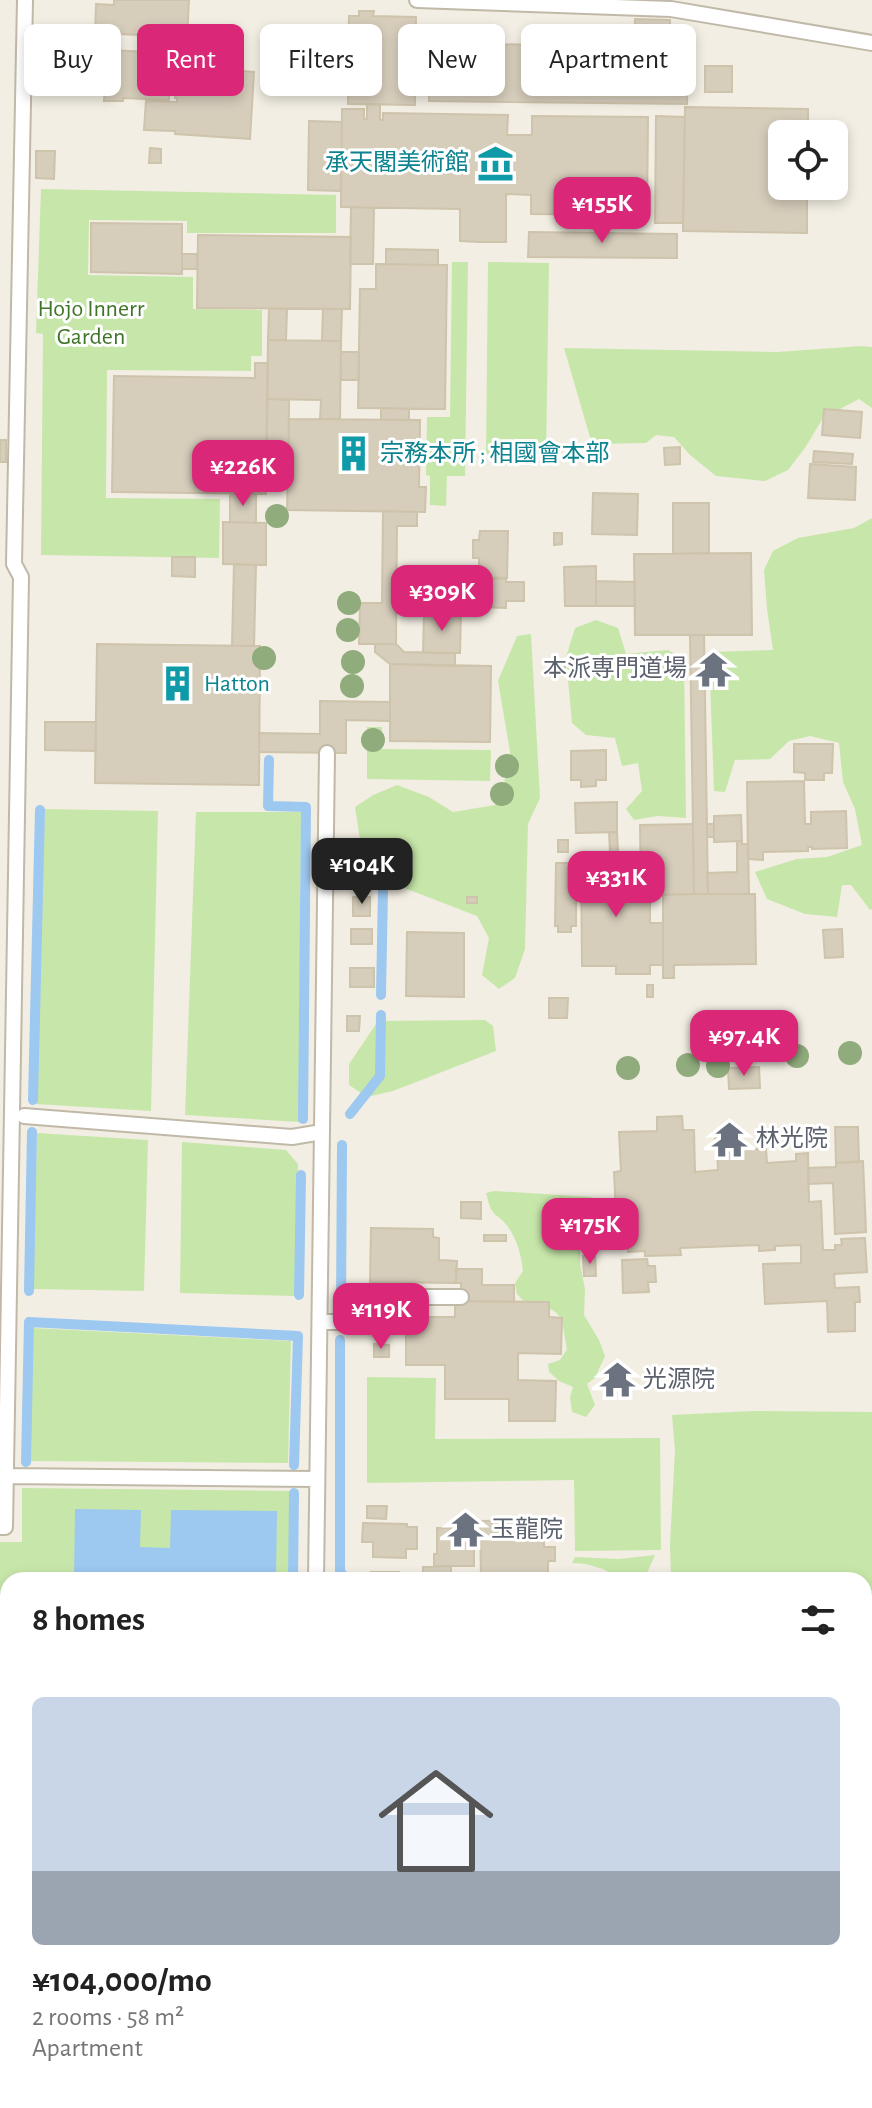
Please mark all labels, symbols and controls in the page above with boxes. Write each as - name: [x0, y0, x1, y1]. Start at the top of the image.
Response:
- chip: Buy: [24, 24, 121, 96]
- chip: Rent: [137, 24, 244, 96]
- chip: Filters: [260, 24, 382, 96]
- chip: New: [398, 24, 505, 96]
- chip: Apartment: [521, 24, 696, 96]
- map controls: [768, 120, 848, 200]
- button: locate: [768, 120, 848, 200]
- museum icon: 承天閣美術館: [476, 144, 514, 182]
- place label: 承天閣美術館: [325, 149, 469, 175]
- pin: ¥155K: [546, 177, 658, 245]
- text: ¥155K: [572, 190, 632, 216]
- park label: Hojo Innerr Garden: [37, 297, 145, 349]
- building icon: 宗務本所 ; 相國會本部: [335, 435, 373, 473]
- pin: ¥226K: [187, 440, 299, 508]
- place label: 宗務本所 ; 相國會本部: [380, 440, 609, 466]
- text: ¥226K: [210, 453, 276, 479]
- pin: ¥309K: [386, 565, 498, 633]
- text: ¥309K: [409, 578, 475, 604]
- temple icon: 本派専門道場: [694, 650, 732, 688]
- place label: 本派専門道場: [543, 655, 687, 681]
- building icon: Hatton: [159, 665, 197, 703]
- place label: Hatton: [204, 672, 270, 696]
- pin: ¥104K: [306, 838, 418, 906]
- text: ¥104K: [330, 851, 394, 877]
- pin: ¥331K: [560, 851, 672, 919]
- text: ¥331K: [586, 864, 646, 890]
- pin: ¥97.4K: [679, 1010, 809, 1078]
- text: ¥97.4K: [708, 1023, 780, 1049]
- temple icon: 林光院: [711, 1120, 749, 1158]
- place label: 林光院: [756, 1125, 828, 1151]
- pin: ¥175K: [534, 1198, 646, 1266]
- text: ¥175K: [560, 1211, 620, 1237]
- pin: ¥119K: [325, 1283, 437, 1351]
- text: ¥119K: [351, 1296, 411, 1322]
- temple icon: 光源院: [598, 1361, 636, 1399]
- place label: 光源院: [643, 1366, 715, 1392]
- temple icon: 玉龍院: [446, 1511, 484, 1549]
- place label: 玉龍院: [491, 1516, 563, 1542]
- icon: filters: [796, 1598, 840, 1642]
- text: 8 homes: [32, 1603, 145, 1637]
- icon: home: [364, 1749, 508, 1893]
- text: ¥104,000/mo: [32, 1964, 212, 1998]
- text: 2 rooms · 58 m²: [32, 2004, 184, 2030]
- text: Apartment: [32, 2035, 143, 2061]

